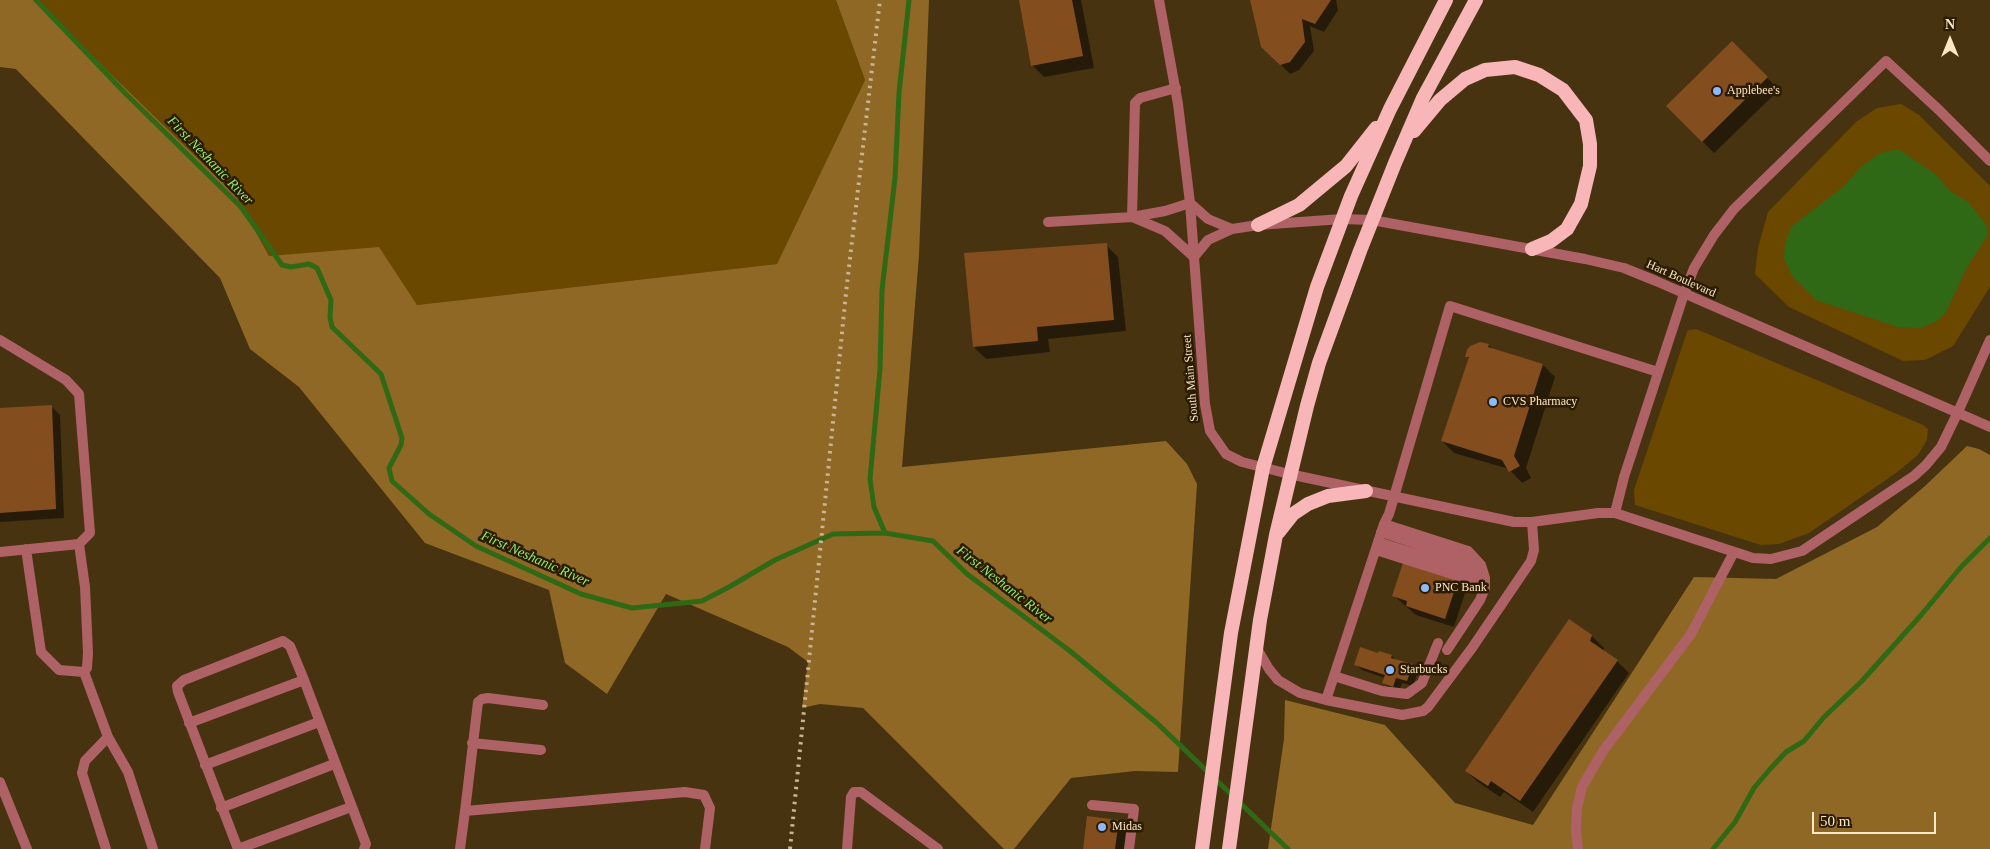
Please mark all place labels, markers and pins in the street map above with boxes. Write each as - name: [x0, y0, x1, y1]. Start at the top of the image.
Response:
- place label: Applebee's: [1727, 84, 1780, 98]
- marker: Applebee's: [1711, 85, 1723, 97]
- place label: CVS Pharmacy: [1503, 395, 1577, 409]
- marker: CVS Pharmacy: [1487, 396, 1499, 408]
- place label: PNC Bank: [1435, 581, 1487, 595]
- marker: PNC Bank: [1419, 582, 1431, 594]
- place label: Starbucks: [1400, 663, 1447, 677]
- marker: Starbucks: [1384, 664, 1396, 676]
- place label: Midas: [1112, 820, 1142, 834]
- marker: Midas: [1096, 821, 1108, 833]

